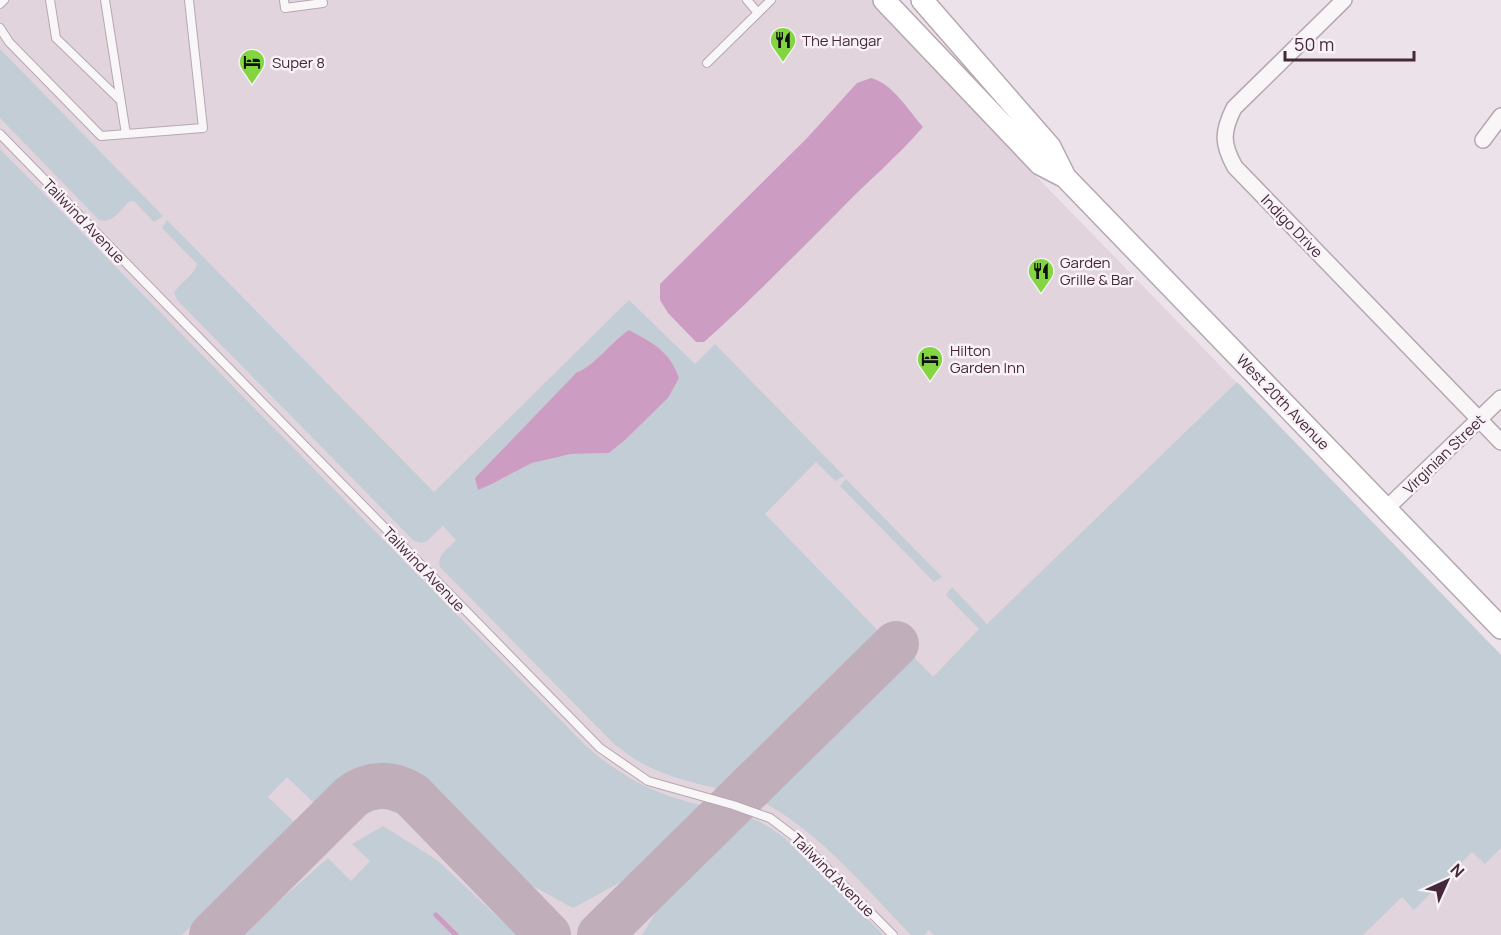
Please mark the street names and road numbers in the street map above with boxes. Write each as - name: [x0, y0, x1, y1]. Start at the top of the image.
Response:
- street label: Tailwind Avenue: [38, 174, 130, 268]
- street label: Indigo Drive: [1256, 190, 1328, 262]
- street label: West 20th Avenue: [1232, 349, 1334, 455]
- street label: Virginian Street: [1398, 409, 1490, 499]
- street label: Tailwind Avenue: [378, 522, 470, 616]
- street label: Tailwind Avenue: [787, 829, 880, 922]

